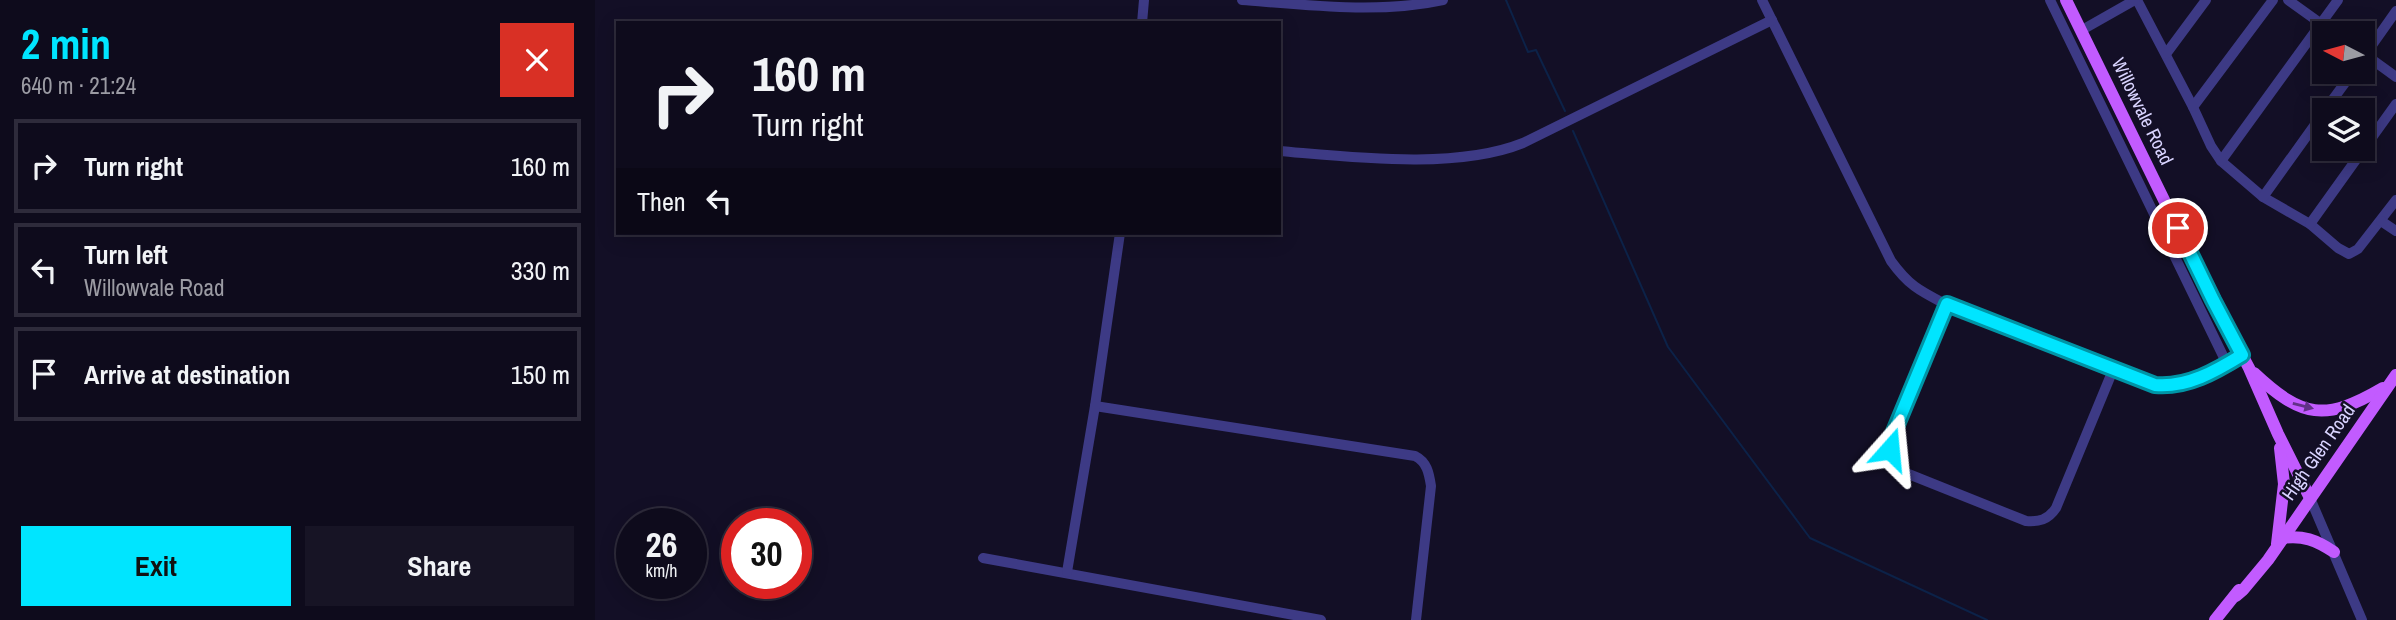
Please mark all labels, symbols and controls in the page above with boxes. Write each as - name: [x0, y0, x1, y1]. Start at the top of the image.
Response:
- text: 2 min: [21, 16, 111, 72]
- north arrow: [2312, 21, 2375, 84]
- map controls: [2312, 21, 2375, 161]
- button: close: [500, 23, 574, 97]
- text: 160 m: [752, 40, 866, 106]
- icon: right: [637, 49, 728, 140]
- street label: Willowvale Road: [2106, 53, 2180, 169]
- text: 640 m · 21:24: [21, 70, 136, 101]
- button: layers: [2312, 98, 2375, 161]
- text: Turn right: [752, 103, 864, 146]
- icon: right: [25, 147, 63, 185]
- text: Turn right: [84, 149, 183, 184]
- text: 160 m: [511, 149, 570, 184]
- icon: left: [700, 182, 738, 220]
- text: Then: [637, 184, 686, 219]
- pin: [2148, 198, 2208, 258]
- icon: arrive: [2159, 209, 2197, 247]
- text: Turn left: [84, 237, 168, 272]
- icon: left: [25, 251, 63, 289]
- text: 330 m: [511, 253, 570, 288]
- text: Willowvale Road: [84, 272, 224, 303]
- icon: arrive: [25, 355, 63, 393]
- text: Arrive at destination: [84, 357, 290, 392]
- text: 150 m: [511, 357, 570, 392]
- street label: High Glen Road: [2275, 399, 2361, 505]
- one-way arrow: [2293, 401, 2315, 412]
- position arrow: [1853, 412, 1927, 486]
- speed limit sign: 30: [721, 508, 812, 599]
- text: 26: [646, 521, 677, 568]
- button: Exit: [21, 526, 291, 606]
- button: Share: [305, 526, 574, 606]
- text: km/h: [646, 558, 678, 583]

